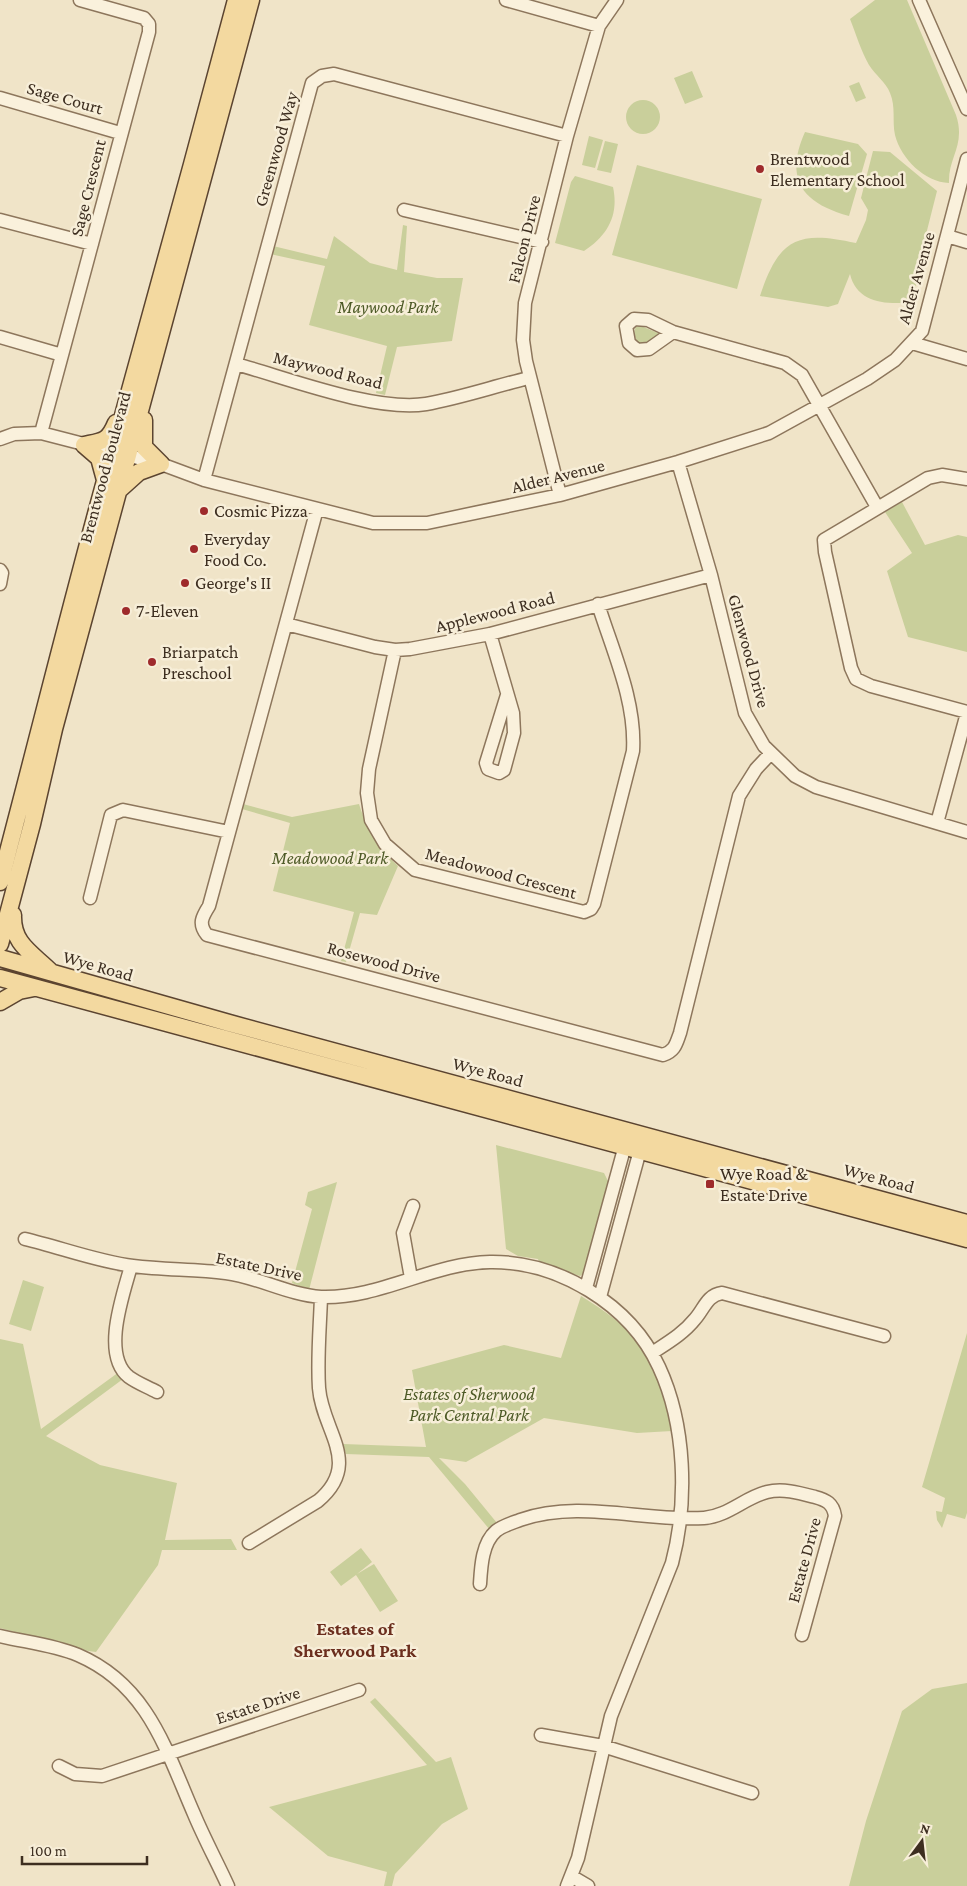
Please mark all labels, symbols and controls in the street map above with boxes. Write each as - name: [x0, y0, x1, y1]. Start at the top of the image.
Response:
- street label: Sage Court: [25, 78, 106, 119]
- street label: Greenwood Way: [250, 88, 302, 209]
- street label: Sage Crescent: [66, 136, 110, 239]
- place label: Brentwood Elementary School: [770, 149, 905, 190]
- marker: Brentwood Elementary School: [754, 163, 766, 175]
- street label: Falcon Drive: [503, 193, 545, 285]
- street label: Alder Avenue: [893, 229, 939, 326]
- park label: Maywood Park: [337, 297, 440, 317]
- street label: Maywood Road: [271, 347, 385, 393]
- street label: Brentwood Boulevard: [75, 389, 135, 545]
- street label: Alder Avenue: [509, 455, 607, 497]
- place label: Cosmic Pizza: [214, 501, 308, 521]
- marker: Cosmic Pizza: [198, 505, 210, 517]
- place label: Everyday Food Co.: [204, 529, 271, 570]
- marker: Everyday Food Co.: [188, 543, 200, 555]
- place label: George's II: [195, 573, 271, 593]
- marker: George's II: [179, 577, 191, 589]
- street label: Applewood Road: [433, 587, 557, 636]
- street label: Glenwood Drive: [724, 592, 774, 710]
- place label: 7-Eleven: [136, 601, 199, 621]
- marker: 7-Eleven: [120, 605, 132, 617]
- place label: Briarpatch Preschool: [162, 642, 239, 683]
- marker: Briarpatch Preschool: [146, 656, 158, 668]
- street label: Meadowood Crescent: [423, 843, 580, 903]
- park label: Meadowood Park: [271, 848, 389, 868]
- street label: Rosewood Drive: [325, 937, 443, 987]
- street label: Wye Road: [61, 946, 136, 986]
- street label: Wye Road: [451, 1053, 526, 1091]
- street label: Wye Road: [842, 1159, 917, 1197]
- place label: Wye Road & Estate Drive: [720, 1164, 809, 1205]
- marker: Wye Road & Estate Drive: [704, 1178, 716, 1190]
- street label: Estate Drive: [214, 1247, 304, 1285]
- park label: Estates of Sherwood Park Central Park: [403, 1384, 535, 1425]
- street label: Estate Drive: [783, 1515, 825, 1605]
- district label: Estates of Sherwood Park: [294, 1618, 417, 1661]
- street label: Estate Drive: [213, 1682, 303, 1728]
- north arrow: [897, 1816, 947, 1866]
- text: N: [919, 1819, 932, 1838]
- scale bar: [22, 1834, 148, 1866]
- text: 100 m: [30, 1843, 67, 1859]

